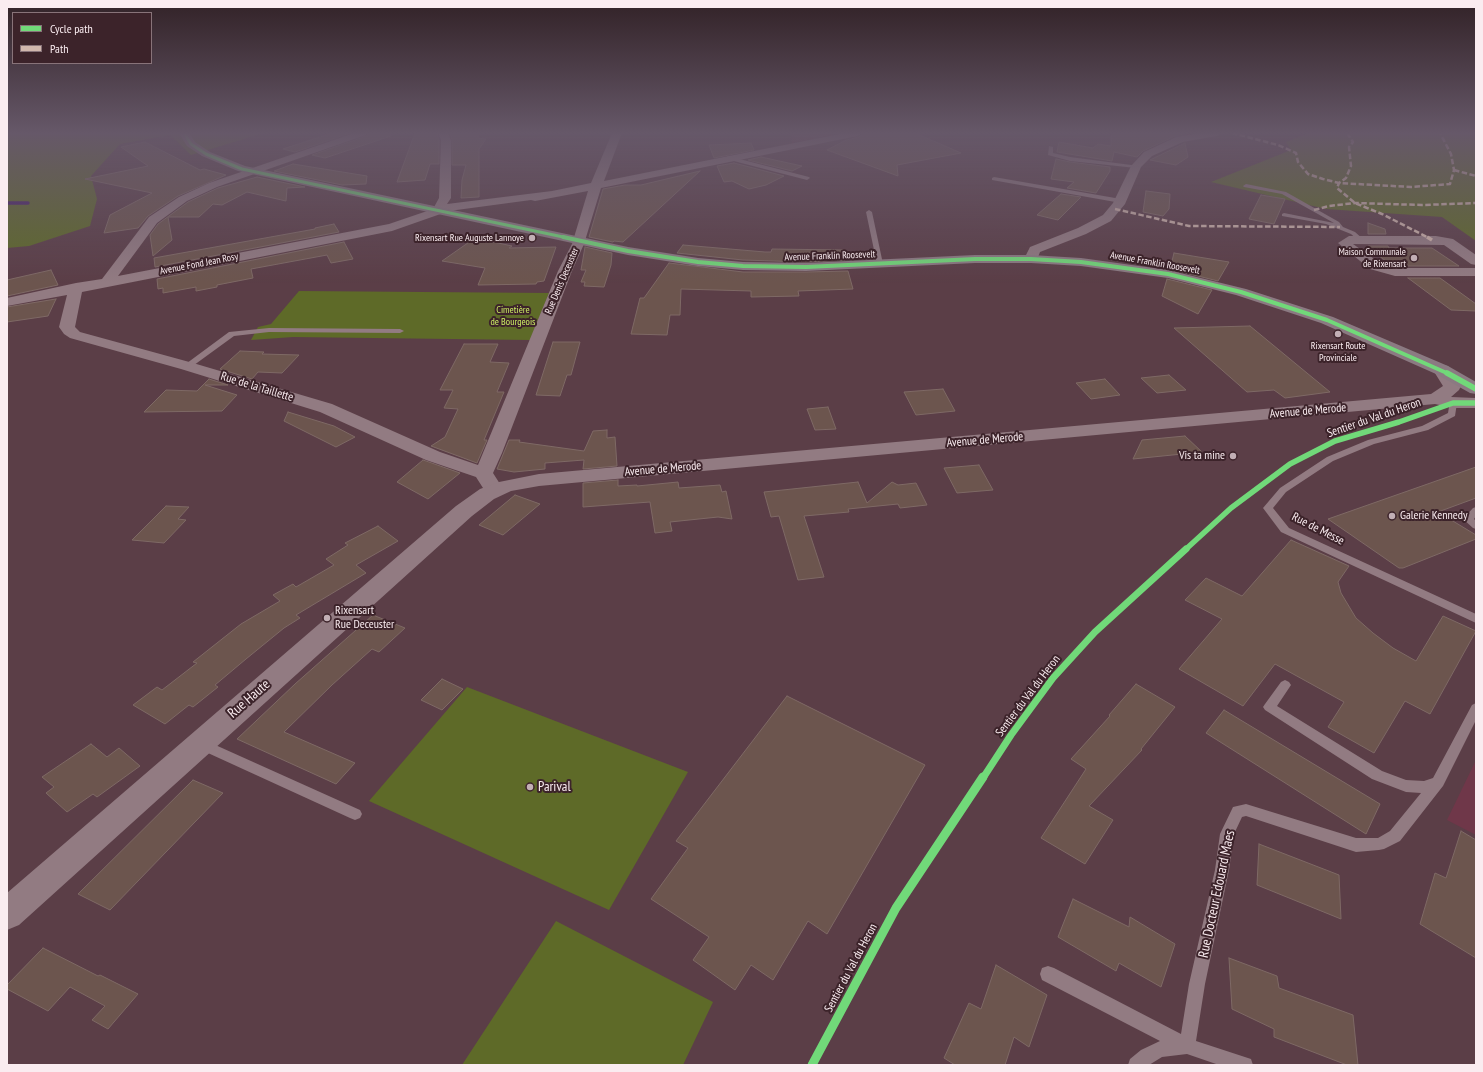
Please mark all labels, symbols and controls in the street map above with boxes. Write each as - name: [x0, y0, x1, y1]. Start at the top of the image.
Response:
- legend: [12, 12, 152, 64]
- text: Cycle path: [50, 21, 93, 36]
- text: Path: [50, 41, 68, 56]
- place label: Rixensart Rue Auguste Lannoye: [415, 232, 524, 244]
- marker: Rixensart Rue Auguste Lannoye: [527, 233, 537, 243]
- street label: Rue Denis Deceuster: [543, 246, 581, 316]
- place label: Maison Communale de Rixensart: [1338, 246, 1406, 270]
- street label: Avenue Franklin Roosevelt: [784, 248, 876, 264]
- street label: Avenue Franklin Roosevelt: [1109, 249, 1201, 277]
- street label: Avenue Fond Jean Rosy: [159, 251, 239, 277]
- marker: Maison Communale de Rixensart: [1409, 253, 1419, 263]
- park label: Cimetière de Bourgeois: [491, 304, 535, 328]
- marker: Rixensart Route Provinciale: [1333, 329, 1343, 339]
- place label: Rixensart Route Provinciale: [1311, 340, 1365, 364]
- street label: Rue de la Taillette: [219, 369, 295, 405]
- street label: Sentier du Val du Heron: [1325, 395, 1423, 441]
- street label: Avenue de Merode: [1269, 400, 1347, 422]
- street label: Avenue de Merode: [946, 429, 1024, 451]
- place label: Vis ta mine: [1179, 449, 1225, 463]
- marker: Vis ta mine: [1228, 451, 1238, 461]
- street label: Avenue de Merode: [624, 458, 702, 480]
- place label: Galerie Kennedy: [1400, 509, 1467, 523]
- street label: Rue de Messe: [1289, 510, 1347, 548]
- marker: Galerie Kennedy: [1387, 511, 1397, 521]
- place label: Rixensart Rue Deceuster: [335, 604, 394, 632]
- marker: Rixensart Rue Deceuster: [322, 613, 332, 623]
- street label: Sentier du Val du Heron: [993, 652, 1063, 740]
- street label: Rue Haute: [225, 676, 273, 722]
- place label: Parival: [538, 779, 571, 795]
- marker: Parival: [525, 782, 535, 792]
- street label: Rue Docteur Edouard Maes: [1195, 829, 1239, 959]
- street label: Sentier du Val du Heron: [822, 921, 880, 1015]

